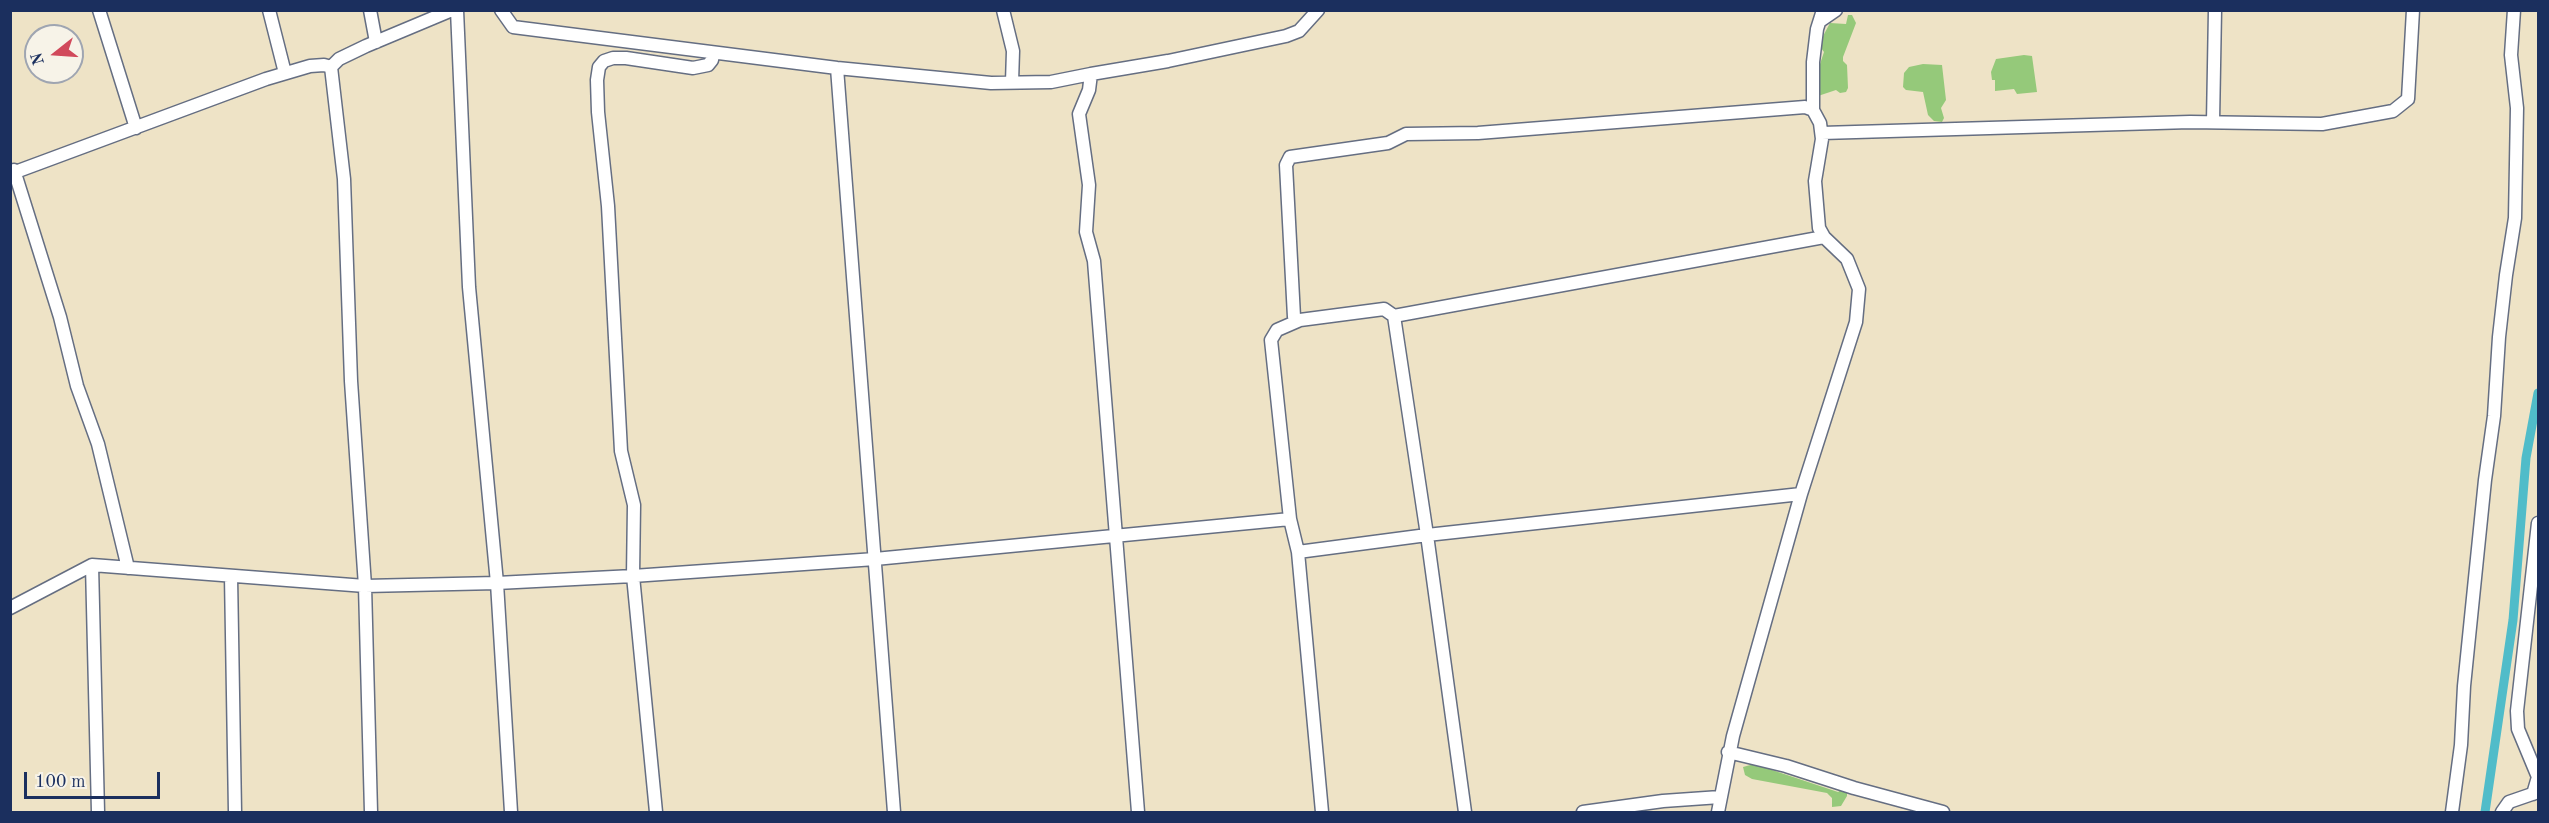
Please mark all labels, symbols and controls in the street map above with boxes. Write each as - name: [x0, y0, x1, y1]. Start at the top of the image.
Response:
- north arrow: [24, 24, 84, 84]
- text: N: [29, 50, 48, 67]
- scale bar: [27, 760, 164, 798]
- text: 100 m: [35, 773, 86, 791]

